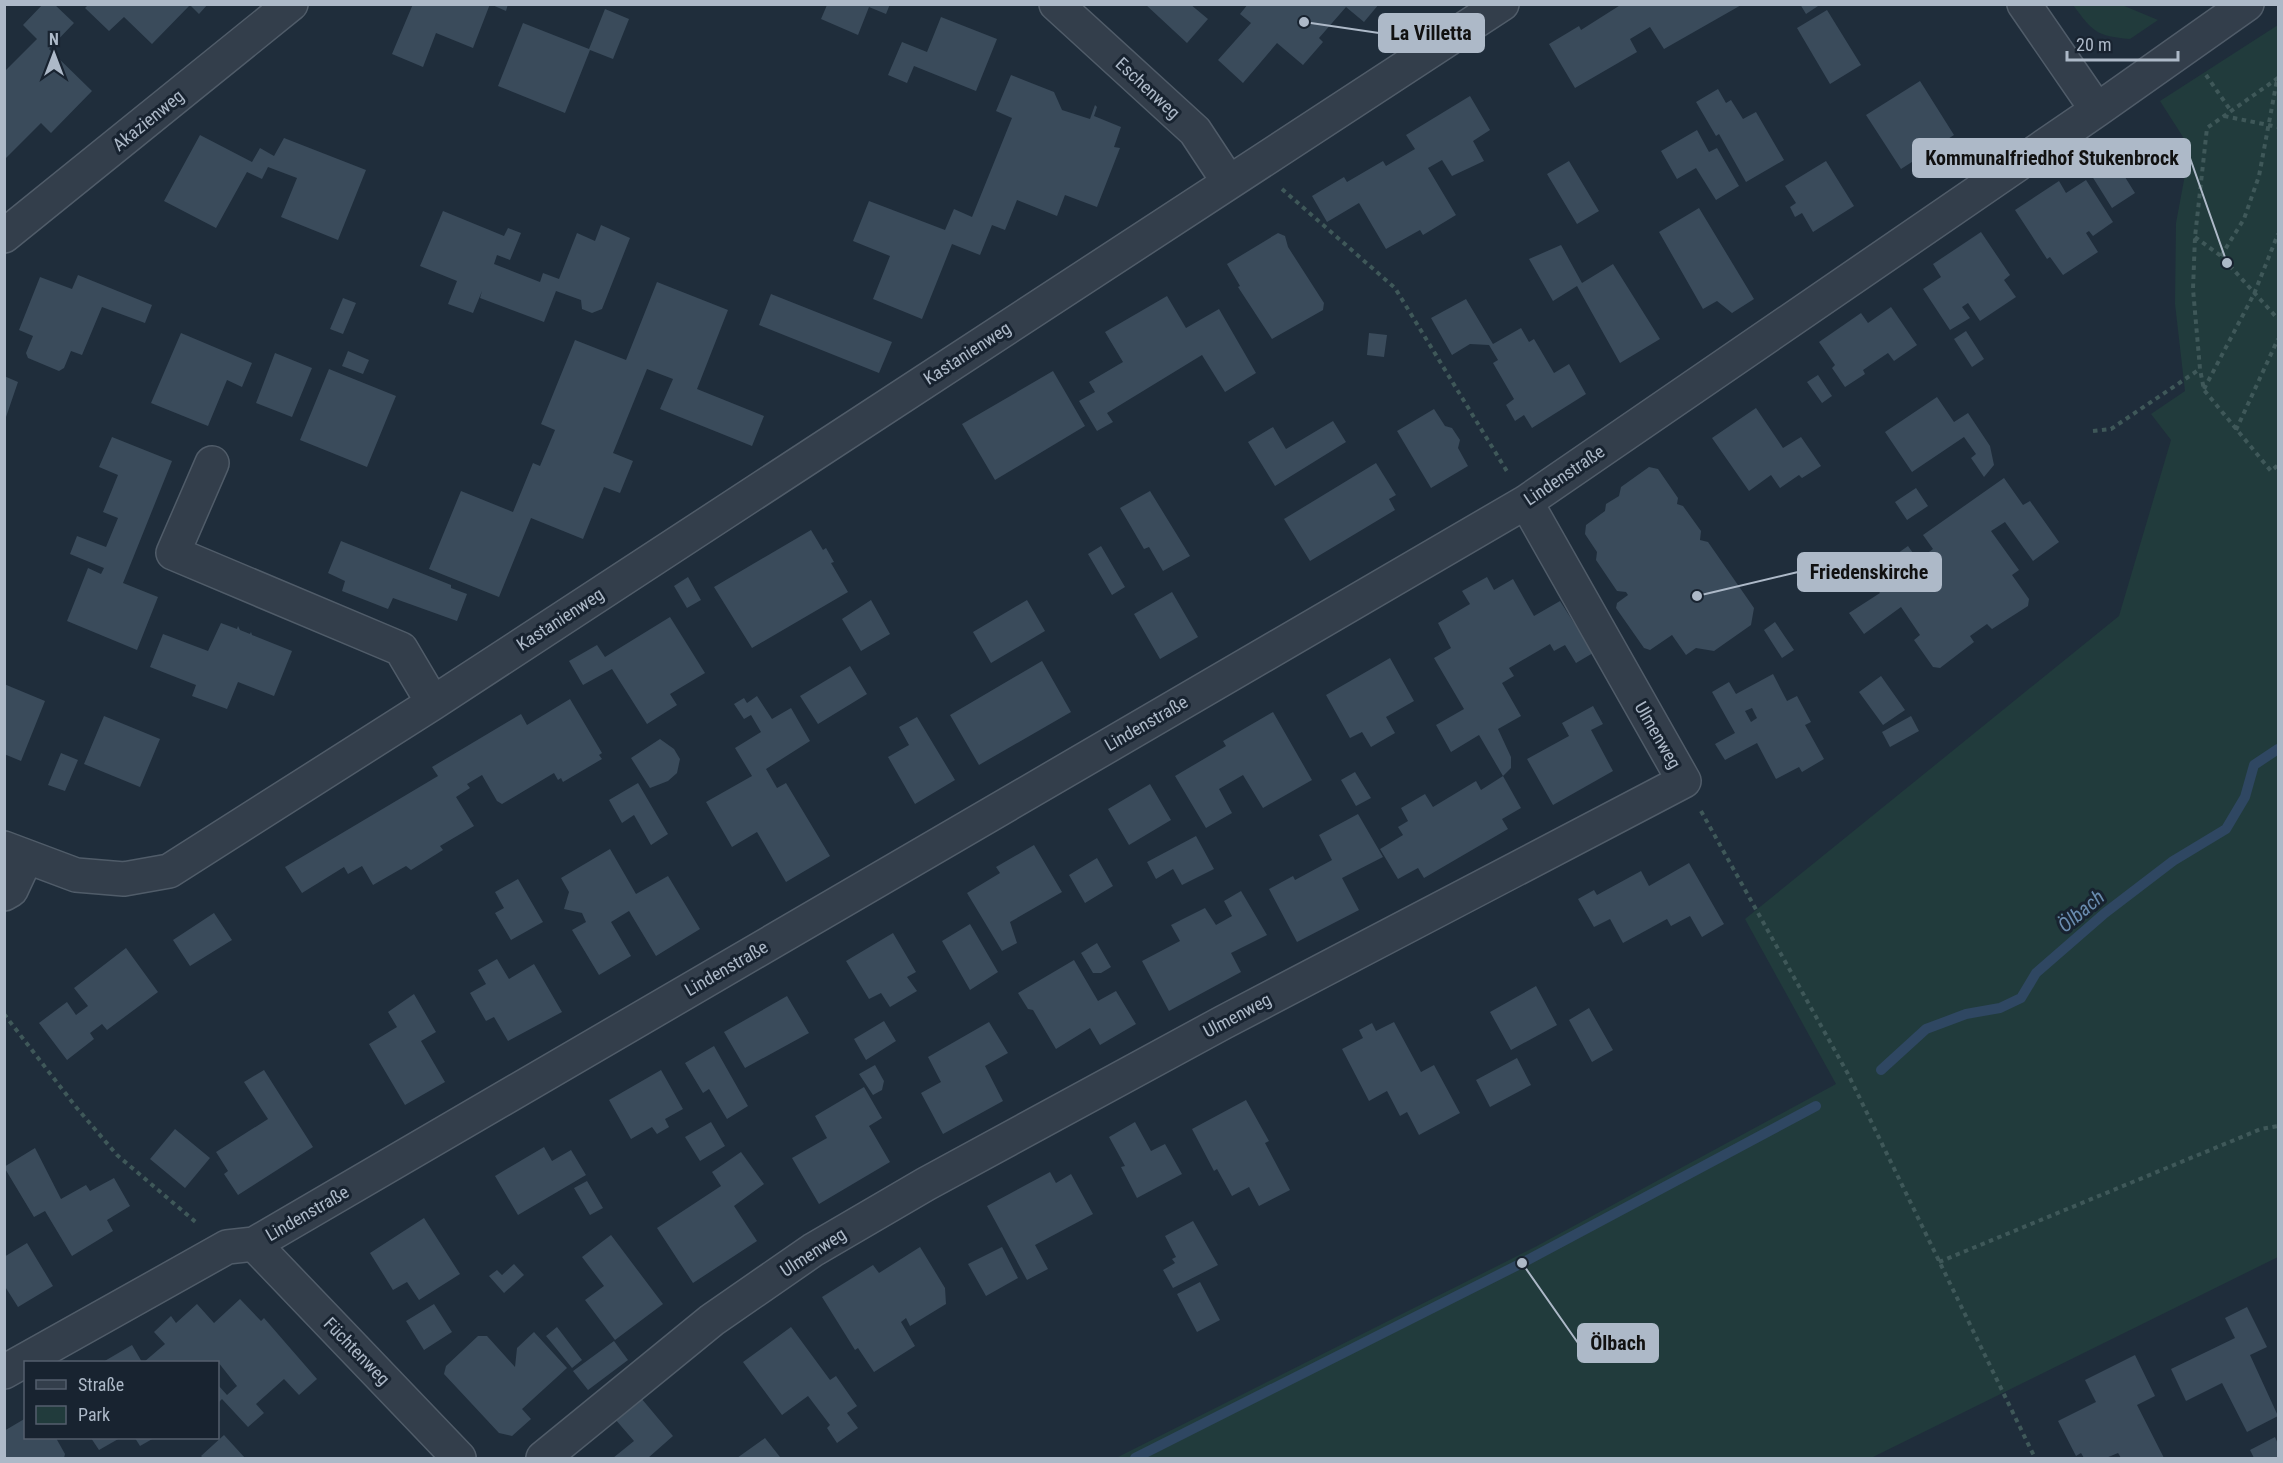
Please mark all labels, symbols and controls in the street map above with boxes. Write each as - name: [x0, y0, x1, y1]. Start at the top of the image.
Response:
- callout: La Villetta: [1379, 14, 1484, 52]
- text: La Villetta: [1390, 21, 1472, 45]
- north arrow: [24, 24, 84, 84]
- scale bar: [2067, 24, 2178, 62]
- text: N: [49, 30, 59, 49]
- text: 20 m: [2076, 34, 2111, 55]
- street label: Eschenweg: [1111, 53, 1185, 123]
- street label: Akazienweg: [108, 85, 188, 155]
- callout: Kommunalfriedhof Stukenbrock: [1913, 139, 2190, 177]
- text: Kommunalfriedhof Stukenbrock: [1925, 146, 2179, 170]
- street label: Kastanienweg: [920, 317, 1014, 389]
- street label: Lindenstraße: [1520, 440, 1608, 510]
- callout: Friedenskirche: [1798, 553, 1941, 591]
- text: Friedenskirche: [1810, 560, 1928, 584]
- street label: Kastanienweg: [513, 583, 607, 655]
- street label: Lindenstraße: [1101, 691, 1191, 755]
- street label: Ulmenweg: [1630, 698, 1686, 772]
- water label: Ölbach: [2053, 885, 2109, 937]
- street label: Lindenstraße: [681, 936, 771, 1000]
- street label: Ulmenweg: [1199, 988, 1275, 1042]
- street label: Lindenstraße: [262, 1181, 352, 1245]
- street label: Ulmenweg: [776, 1223, 850, 1281]
- street label: Füchtenweg: [320, 1313, 394, 1389]
- callout: Ölbach: [1578, 1324, 1658, 1362]
- text: Ölbach: [1590, 1331, 1646, 1355]
- legend: [24, 1361, 219, 1439]
- text: Straße: [78, 1374, 124, 1395]
- text: Park: [78, 1404, 110, 1425]

